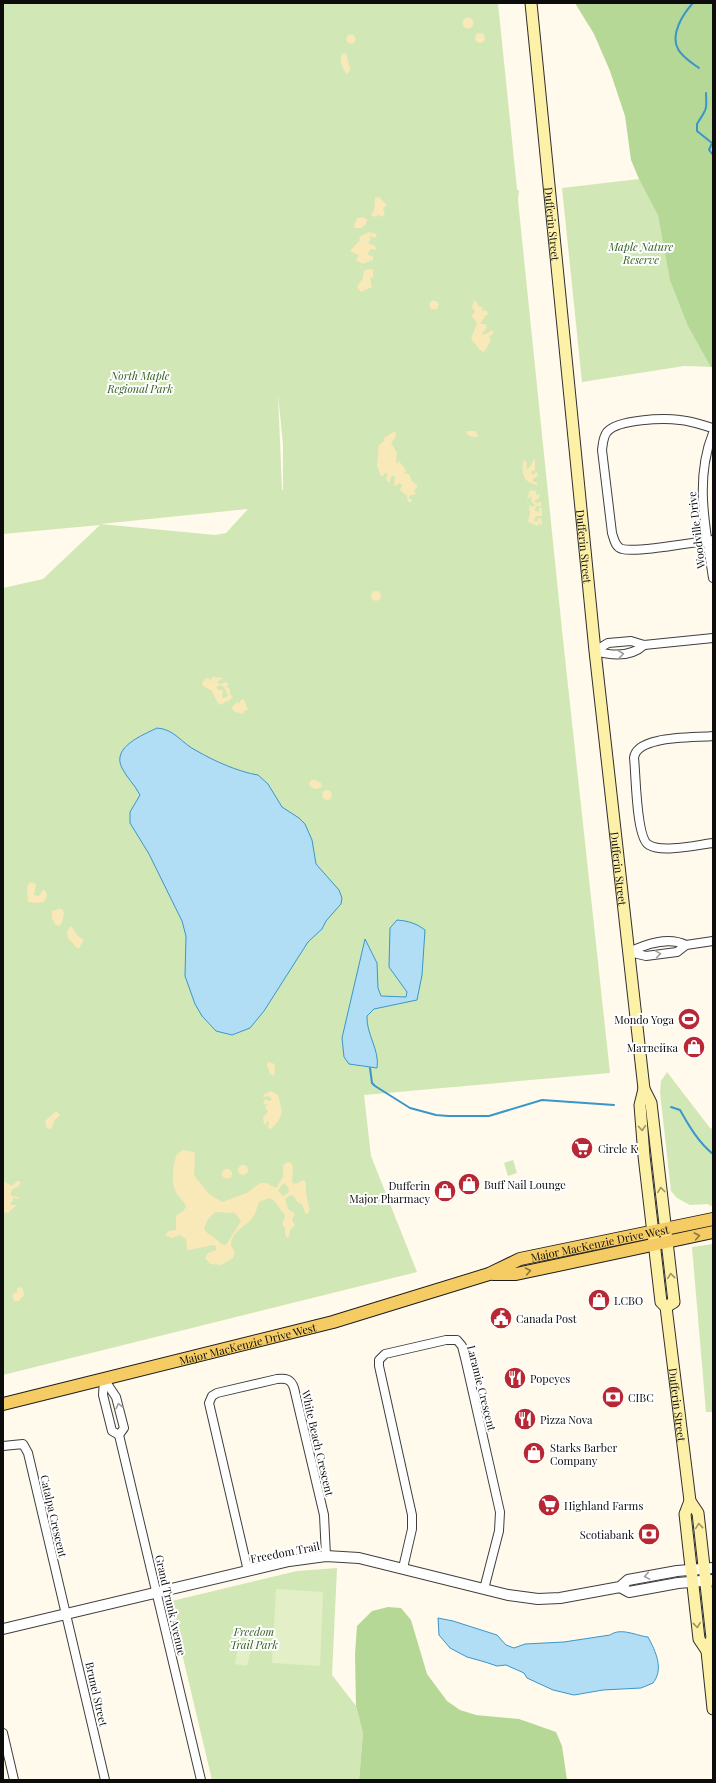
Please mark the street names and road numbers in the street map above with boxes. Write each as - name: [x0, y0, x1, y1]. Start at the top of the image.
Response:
- street label: Dufferin Street: [542, 186, 564, 262]
- street label: Woodville Drive: [684, 490, 708, 570]
- street label: Dufferin Street: [574, 509, 596, 584]
- street label: Dufferin Street: [608, 831, 631, 906]
- street label: Major MacKenzie Drive West: [529, 1221, 670, 1264]
- street label: Major MacKenzie Drive West: [177, 1319, 318, 1368]
- street label: Laramie Crescent: [464, 1344, 500, 1432]
- street label: Dufferin Street: [666, 1367, 690, 1442]
- street label: White Beach Crescent: [298, 1388, 338, 1498]
- street label: Catalpa Crescent: [37, 1473, 71, 1559]
- street label: Freedom Trail: [249, 1538, 321, 1566]
- street label: Grand Trunk Avenue: [152, 1553, 190, 1657]
- street label: Brunel Street: [82, 1660, 112, 1728]

